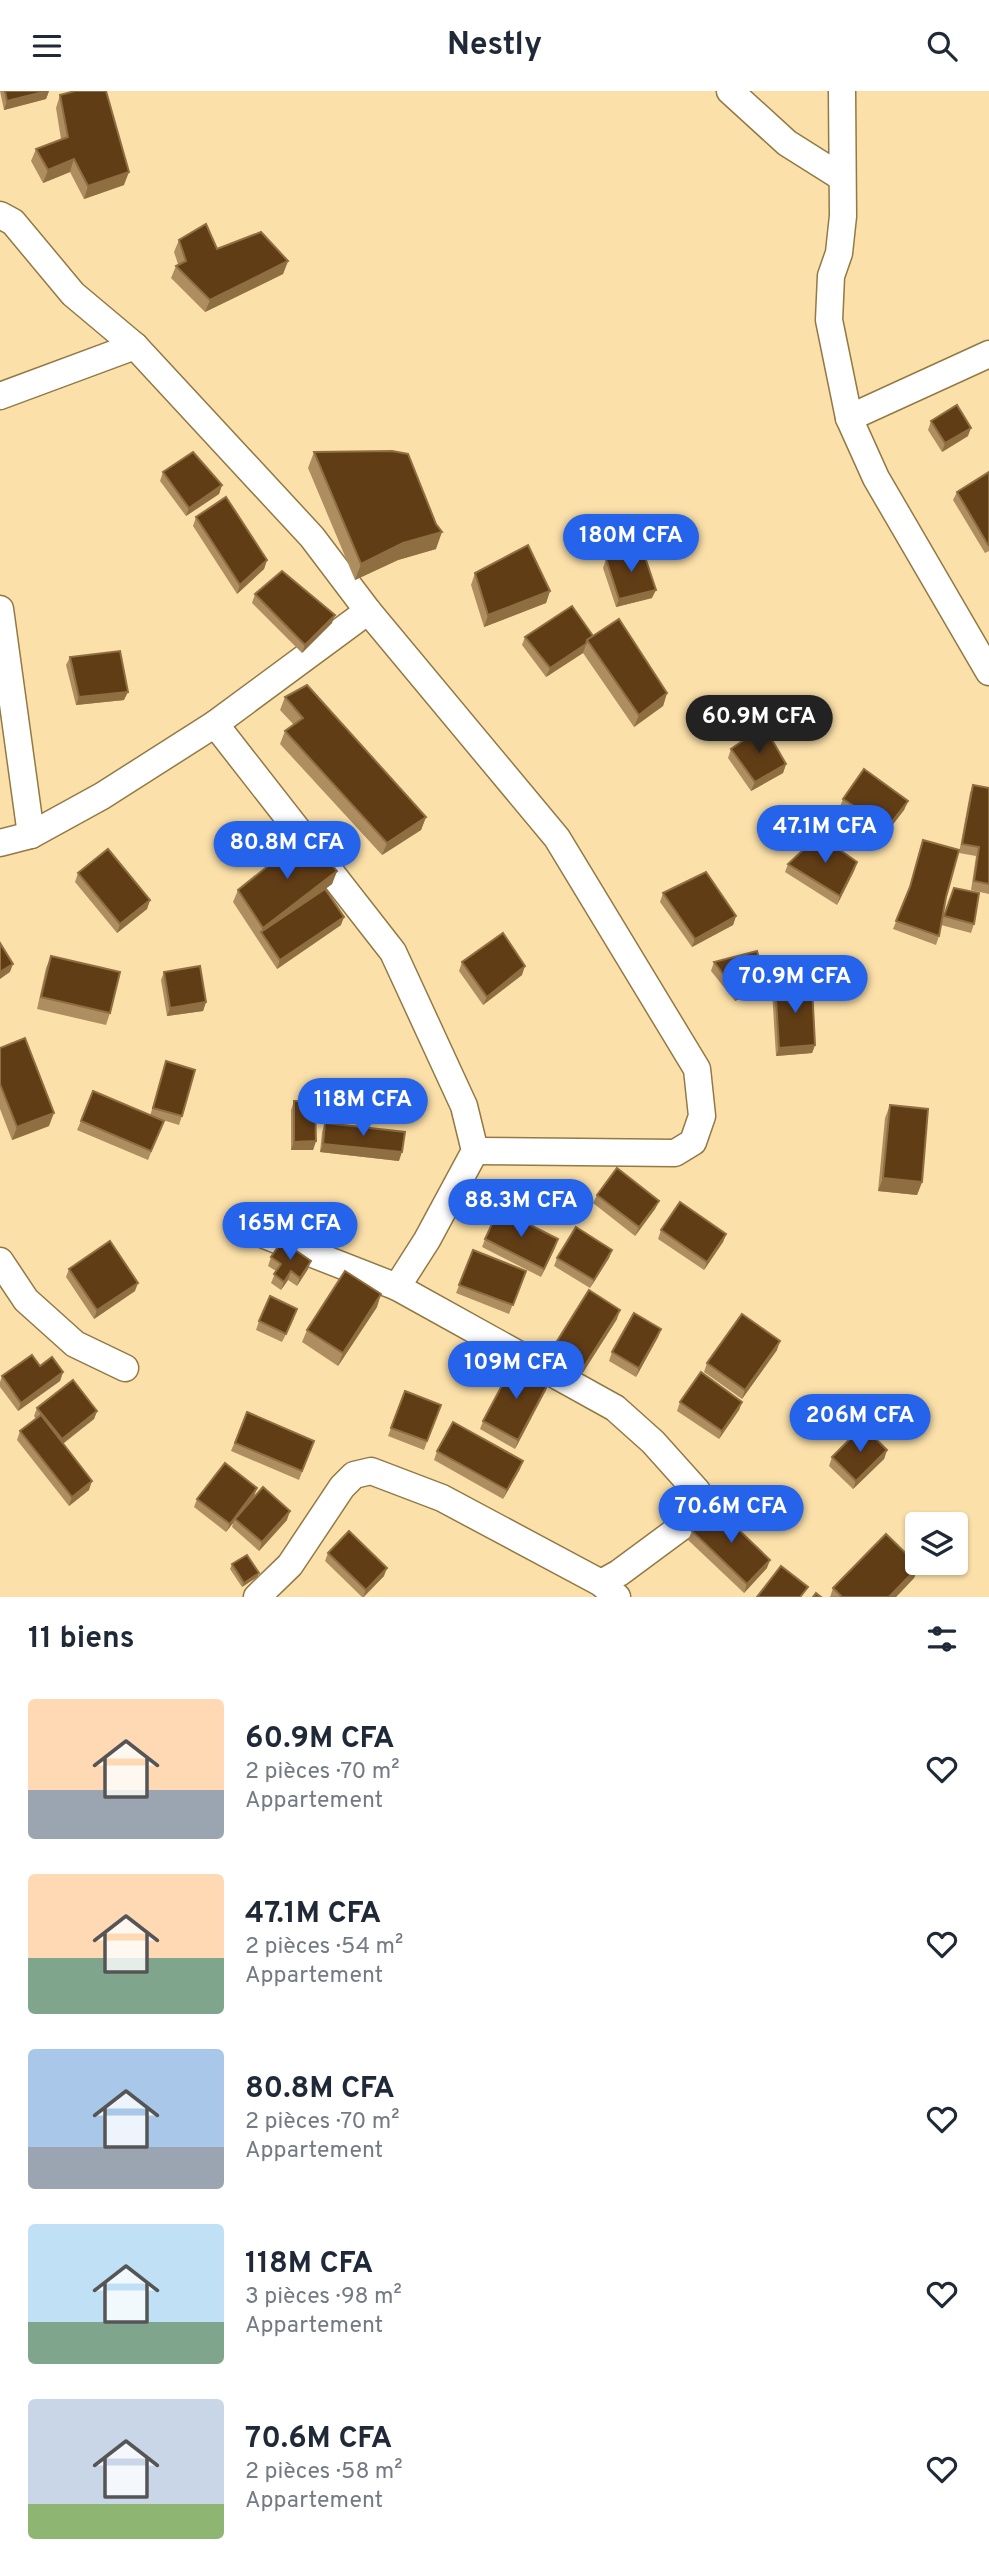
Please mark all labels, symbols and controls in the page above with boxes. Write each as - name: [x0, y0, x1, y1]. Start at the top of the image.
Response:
- text: Nestly: [447, 26, 542, 66]
- icon: menu: [28, 27, 66, 65]
- icon: search: [923, 27, 961, 65]
- pin: 180M CFA: [559, 515, 703, 574]
- text: 180M CFA: [579, 522, 683, 551]
- pin: 60.9M CFA: [679, 695, 839, 755]
- text: 60.9M CFA: [702, 703, 816, 732]
- pin: 47.1M CFA: [745, 805, 905, 865]
- text: 47.1M CFA: [773, 813, 877, 842]
- pin: 80.8M CFA: [207, 821, 367, 881]
- text: 80.8M CFA: [230, 829, 344, 858]
- pin: 70.9M CFA: [715, 955, 875, 1015]
- text: 70.9M CFA: [739, 963, 851, 992]
- pin: 118M CFA: [291, 1079, 435, 1138]
- text: 118M CFA: [314, 1086, 412, 1115]
- pin: 88.3M CFA: [441, 1179, 601, 1239]
- text: 88.3M CFA: [464, 1187, 578, 1216]
- pin: 165M CFA: [218, 1203, 362, 1262]
- text: 165M CFA: [239, 1210, 341, 1239]
- pin: 109M CFA: [444, 1341, 588, 1401]
- text: 109M CFA: [464, 1349, 568, 1378]
- pin: 206M CFA: [788, 1395, 932, 1454]
- text: 206M CFA: [806, 1402, 914, 1431]
- pin: 70.6M CFA: [651, 1485, 811, 1545]
- text: 70.6M CFA: [675, 1493, 787, 1522]
- map controls: [905, 1512, 968, 1575]
- button: layers: [905, 1512, 968, 1575]
- icon: filters: [923, 1620, 961, 1658]
- text: 11 biens: [28, 1621, 135, 1658]
- text: 60.9M CFA: [245, 1721, 394, 1758]
- icon: home: [84, 1727, 168, 1811]
- icon: heart: [923, 1750, 961, 1788]
- text: 2 pièces · 70 m²: [245, 1758, 400, 1787]
- text: Appartement: [245, 1787, 383, 1816]
- text: 47.1M CFA: [245, 1896, 381, 1933]
- icon: home: [84, 1902, 168, 1986]
- icon: heart: [923, 1925, 961, 1963]
- text: 2 pièces · 54 m²: [245, 1933, 403, 1962]
- text: Appartement: [245, 1962, 383, 1991]
- text: 80.8M CFA: [245, 2071, 395, 2108]
- icon: home: [84, 2077, 168, 2161]
- icon: heart: [923, 2100, 961, 2138]
- text: 2 pièces · 70 m²: [245, 2108, 400, 2137]
- text: Appartement: [245, 2137, 383, 2166]
- text: 118M CFA: [245, 2246, 373, 2283]
- icon: home: [84, 2252, 168, 2336]
- icon: heart: [923, 2275, 961, 2313]
- text: 3 pièces · 98 m²: [245, 2283, 402, 2312]
- text: Appartement: [245, 2312, 383, 2341]
- text: 70.6M CFA: [245, 2421, 392, 2458]
- icon: home: [84, 2427, 168, 2511]
- icon: heart: [923, 2450, 961, 2488]
- text: 2 pièces · 58 m²: [245, 2458, 403, 2487]
- text: Appartement: [245, 2487, 383, 2516]

